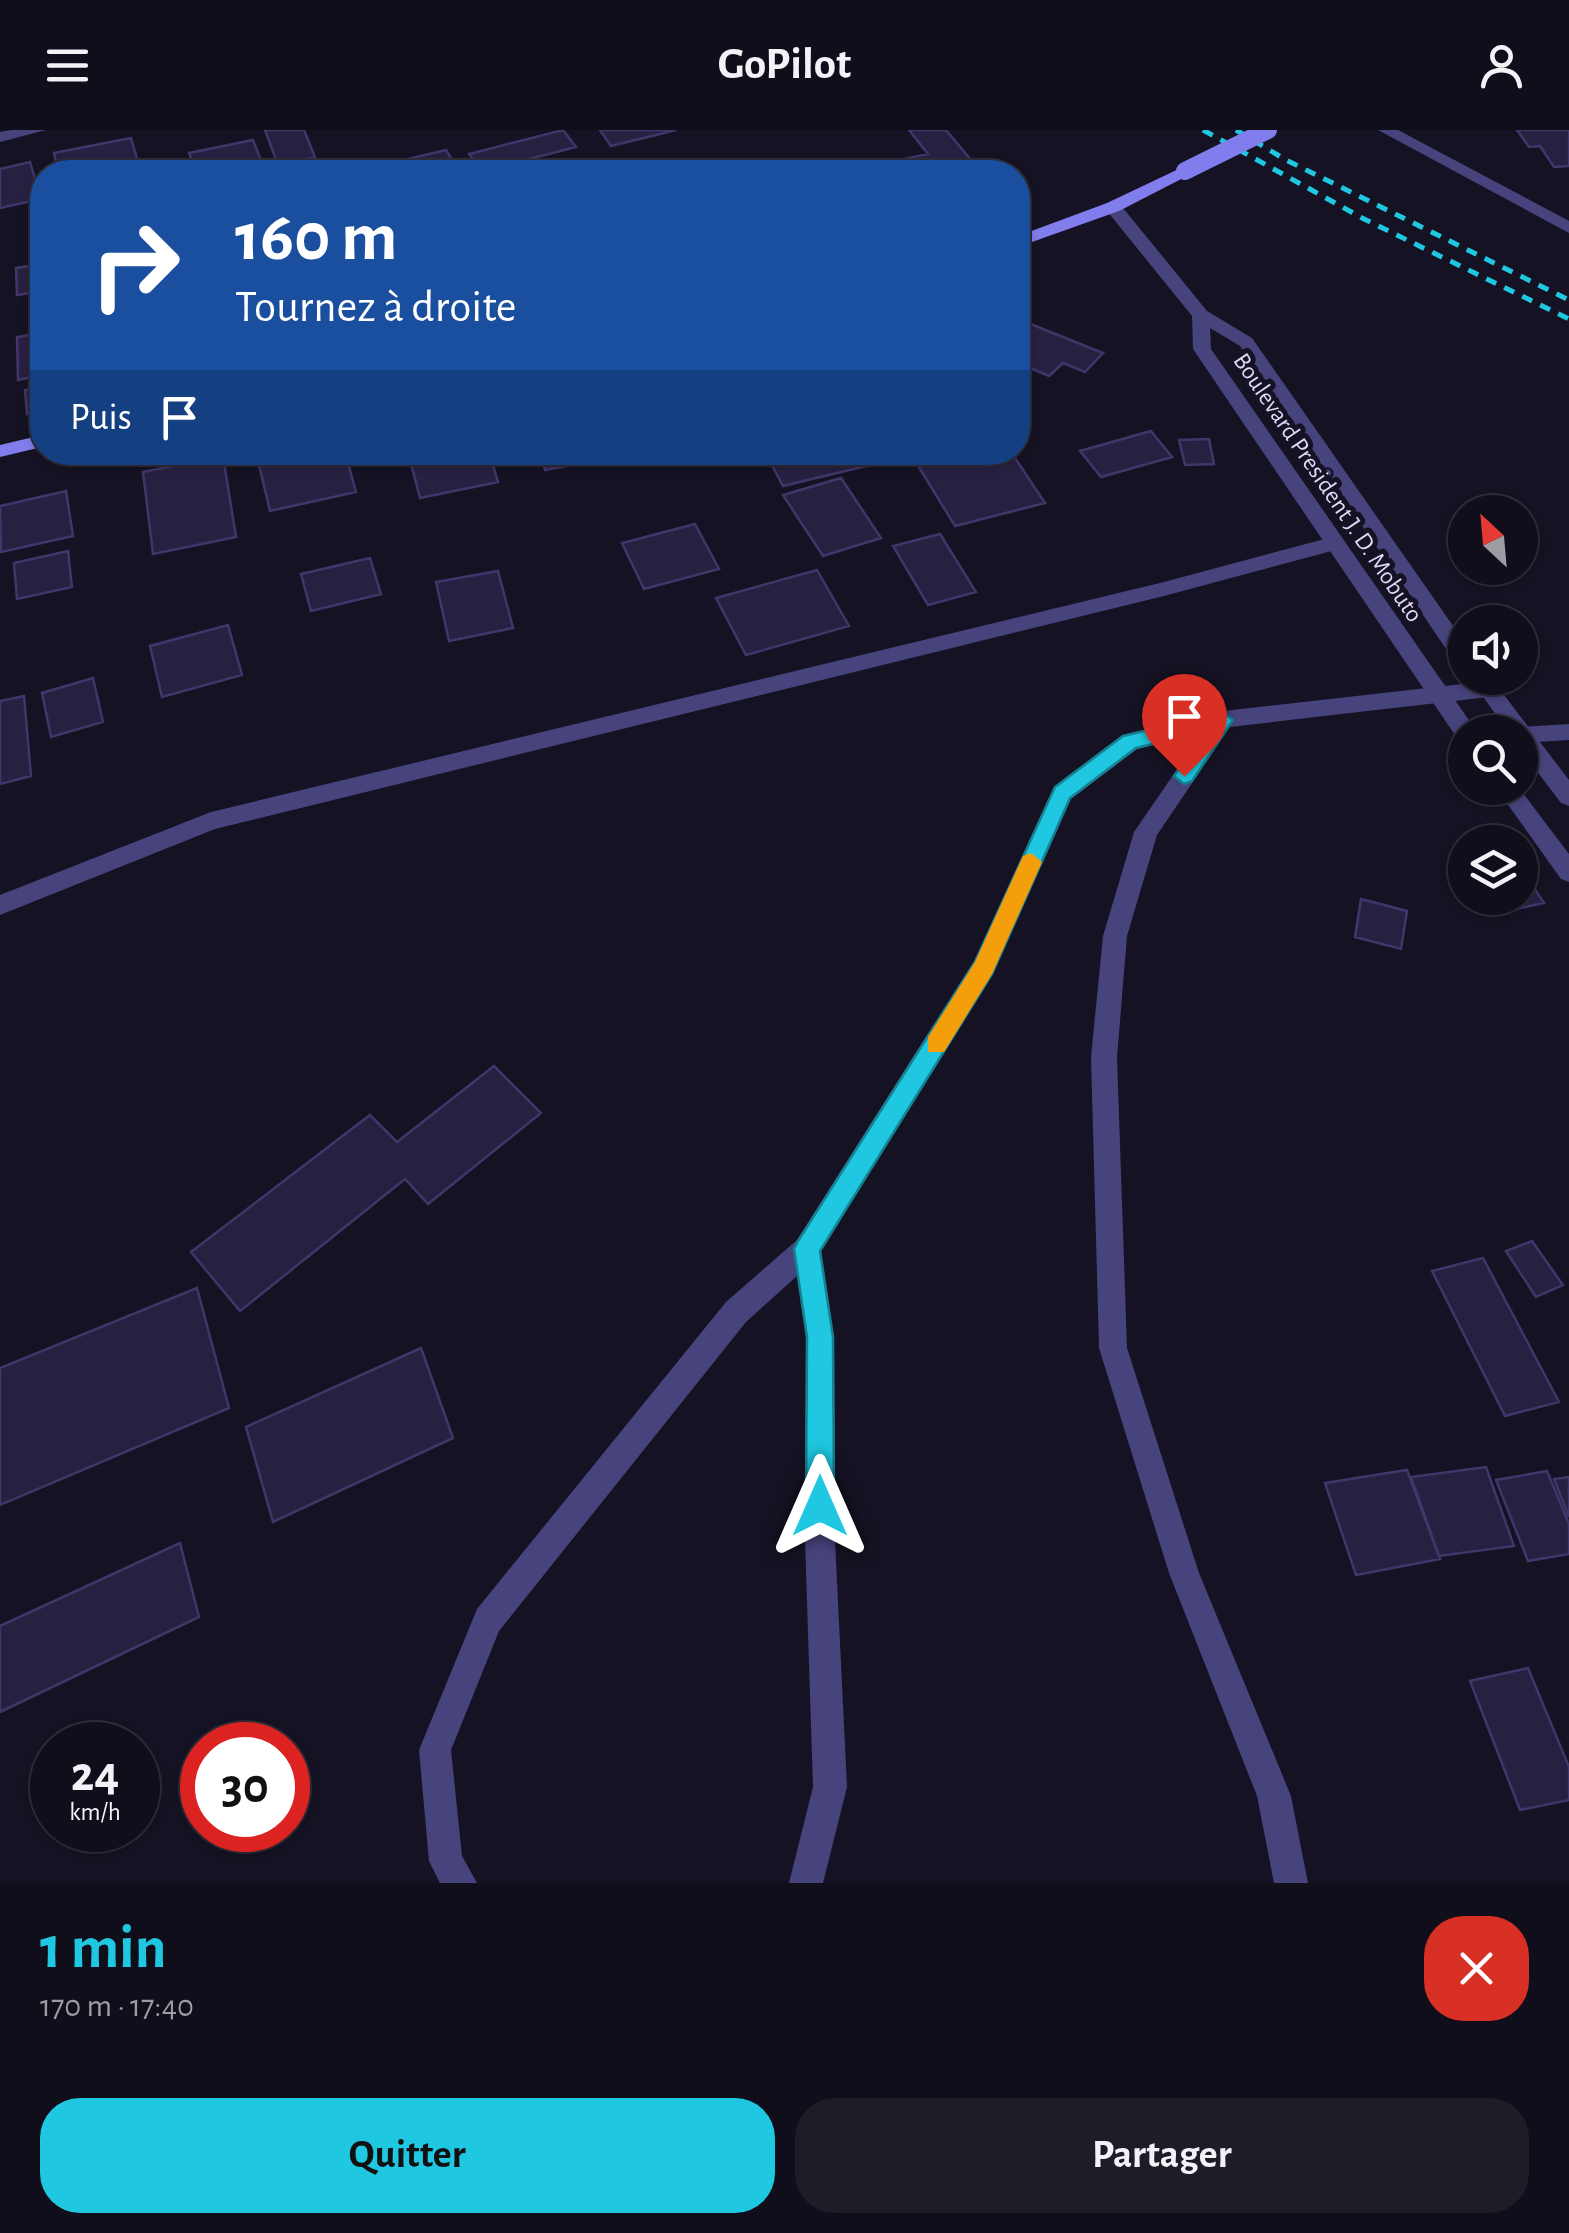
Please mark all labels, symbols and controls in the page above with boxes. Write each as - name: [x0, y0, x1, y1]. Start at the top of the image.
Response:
- icon: menu: [40, 38, 95, 93]
- icon: person: [1474, 38, 1529, 93]
- text: GoPilot: [718, 42, 851, 87]
- icon: right: [70, 200, 200, 330]
- text: 160 m: [235, 203, 398, 273]
- text: Tournez à droite: [235, 285, 517, 330]
- street label: Boulevard President J. D. Mobuto: [1228, 349, 1427, 627]
- icon: arrive: [152, 390, 207, 445]
- text: Puis: [70, 399, 132, 437]
- north arrow: [1448, 495, 1538, 585]
- map controls: [1448, 495, 1538, 915]
- button: sound: [1448, 605, 1538, 695]
- pin: [1142, 674, 1227, 777]
- icon: arrive: [1157, 689, 1212, 744]
- button: search: [1448, 715, 1538, 805]
- button: layers: [1448, 825, 1538, 915]
- position arrow: [768, 1454, 872, 1558]
- speed limit sign: 30: [180, 1722, 310, 1852]
- text: 24: [71, 1750, 119, 1800]
- text: km/h: [69, 1800, 121, 1825]
- button: close: [1424, 1916, 1529, 2021]
- text: 1 min: [40, 1919, 166, 1979]
- text: 170 m · 17:40: [40, 1990, 194, 2022]
- button: Quitter: [40, 2098, 775, 2213]
- button: Partager: [795, 2098, 1529, 2213]

